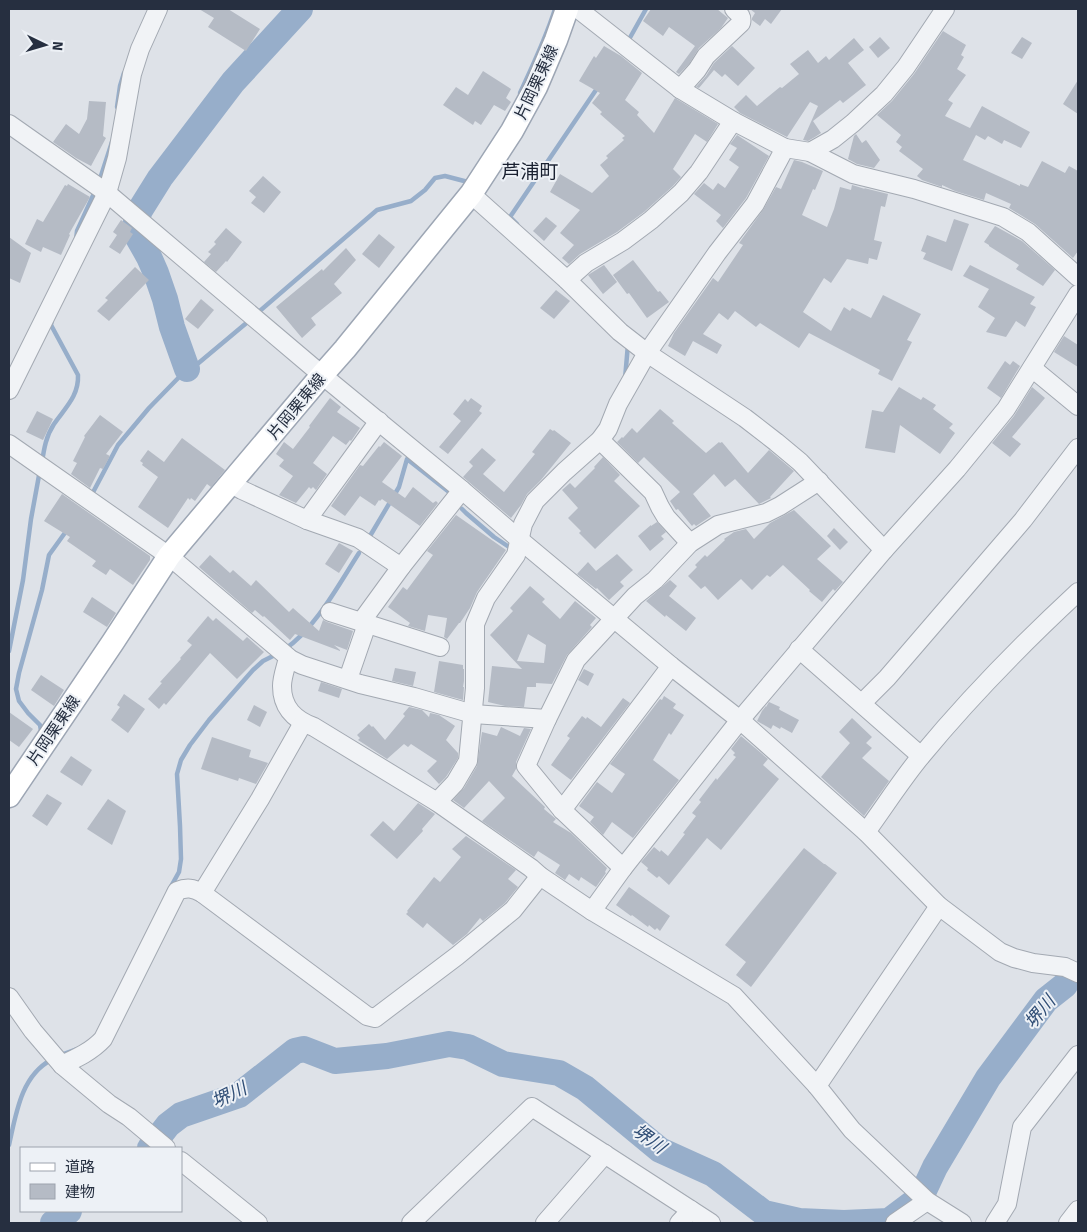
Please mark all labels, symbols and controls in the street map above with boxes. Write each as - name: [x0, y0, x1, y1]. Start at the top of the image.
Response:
- north arrow: [20, 20, 70, 70]
- text: N: [49, 41, 66, 51]
- street label: 片岡栗東線: [511, 42, 562, 122]
- district label: 芦浦町: [501, 160, 559, 183]
- street label: 片岡栗東線: [263, 370, 329, 443]
- street label: 片岡栗東線: [23, 692, 84, 769]
- water label: 堺川: [1020, 990, 1061, 1033]
- water label: 堺川: [208, 1076, 252, 1113]
- water label: 堺川: [628, 1120, 672, 1160]
- legend: [20, 1147, 182, 1212]
- text: 道路: [65, 1158, 95, 1176]
- text: 建物: [65, 1183, 95, 1201]

